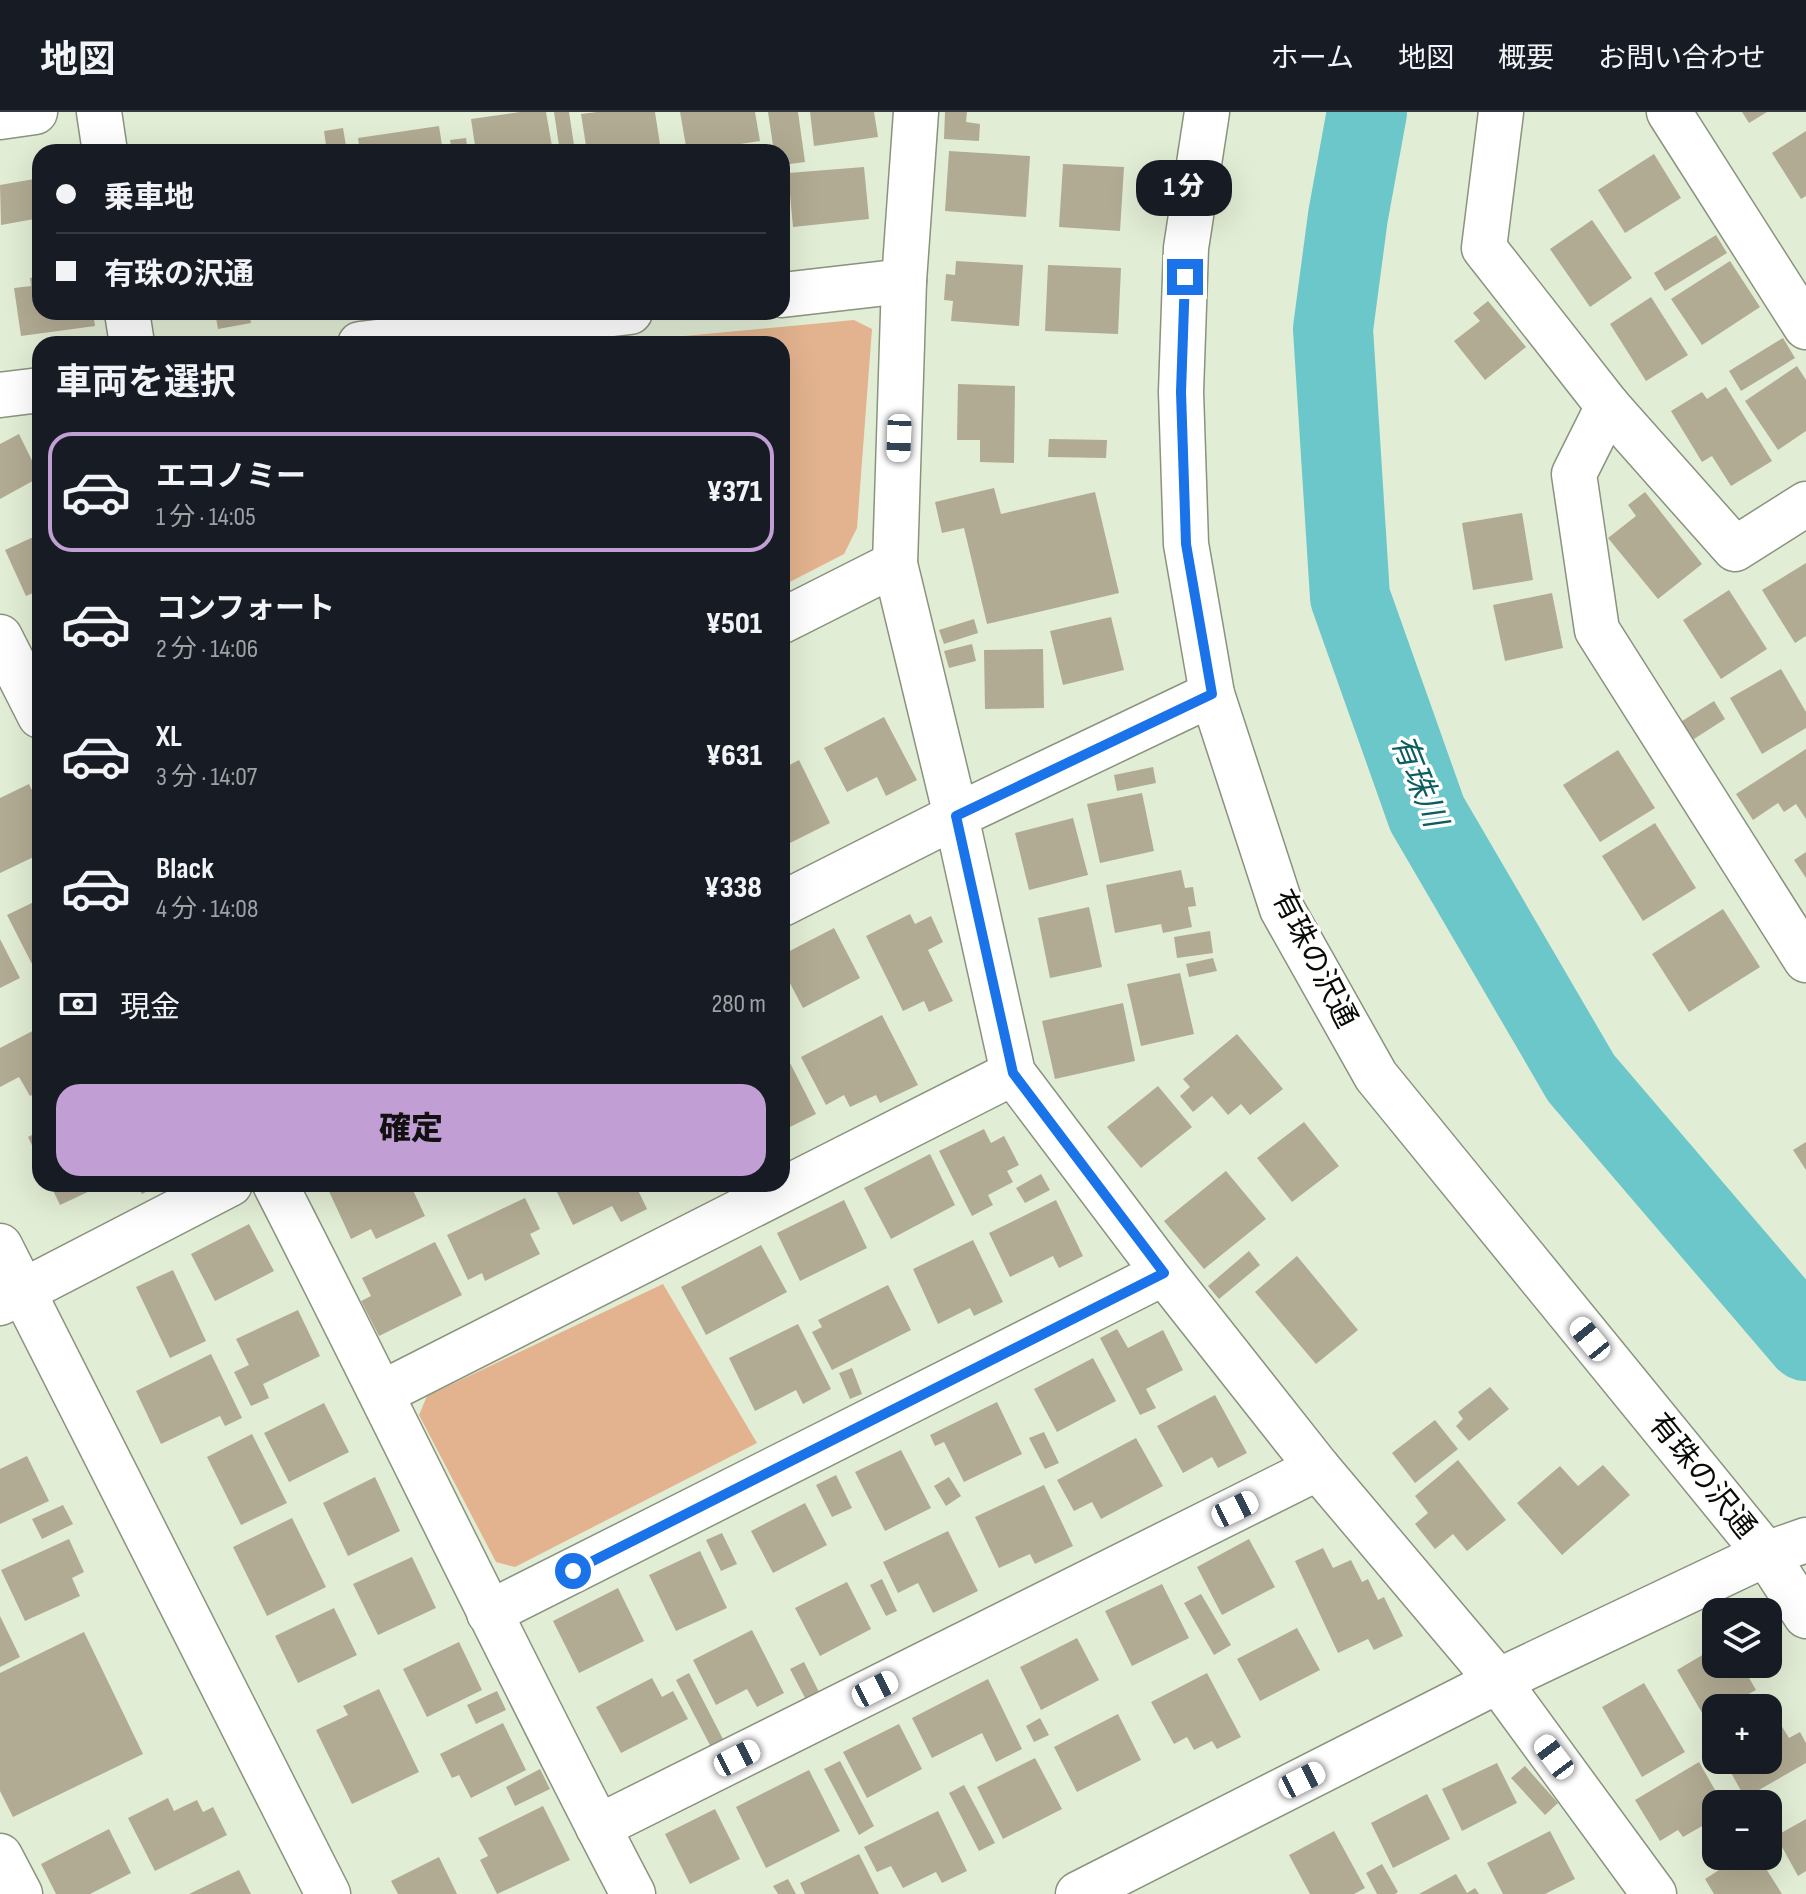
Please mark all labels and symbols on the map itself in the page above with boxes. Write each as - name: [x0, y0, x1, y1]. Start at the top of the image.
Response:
- callout: 1 分: [1137, 161, 1233, 217]
- route end: [1167, 259, 1203, 295]
- car: [886, 414, 912, 462]
- water label: 有珠川: [1382, 729, 1455, 836]
- street label: 有珠の沢通: [1264, 884, 1364, 1034]
- car: [1566, 1313, 1614, 1365]
- street label: 有珠の沢通: [1641, 1406, 1763, 1546]
- car: [1208, 1488, 1262, 1530]
- route start: [555, 1553, 591, 1589]
- car: [848, 1667, 902, 1711]
- car: [1530, 1731, 1578, 1783]
- car: [710, 1736, 764, 1780]
- car: [1275, 1758, 1329, 1802]

